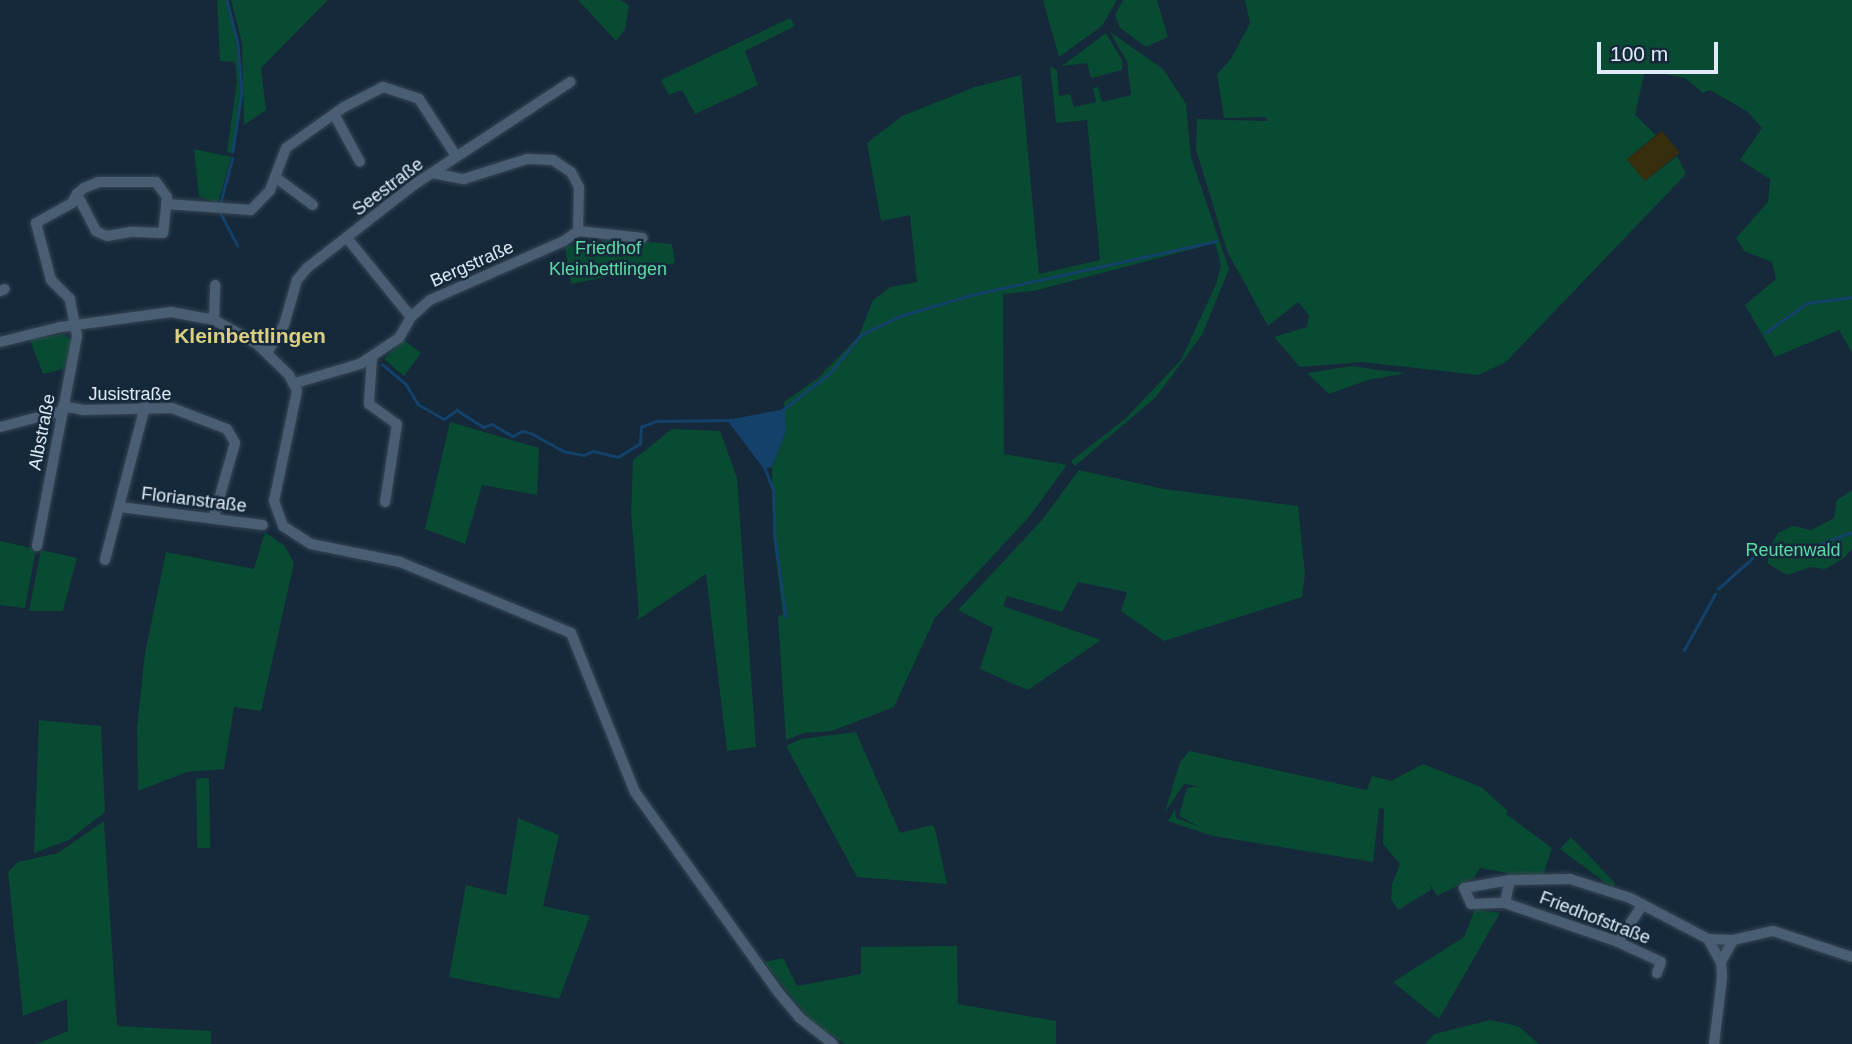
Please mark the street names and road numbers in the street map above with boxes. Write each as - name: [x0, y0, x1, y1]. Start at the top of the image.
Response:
- street label: Seestraße: [348, 153, 428, 221]
- street label: Bergstraße: [427, 236, 517, 292]
- street label: Jusistraße: [88, 383, 172, 405]
- street label: Albstraße: [24, 392, 60, 472]
- street label: Florianstraße: [140, 483, 248, 517]
- street label: Friedhofstraße: [1536, 887, 1654, 949]

